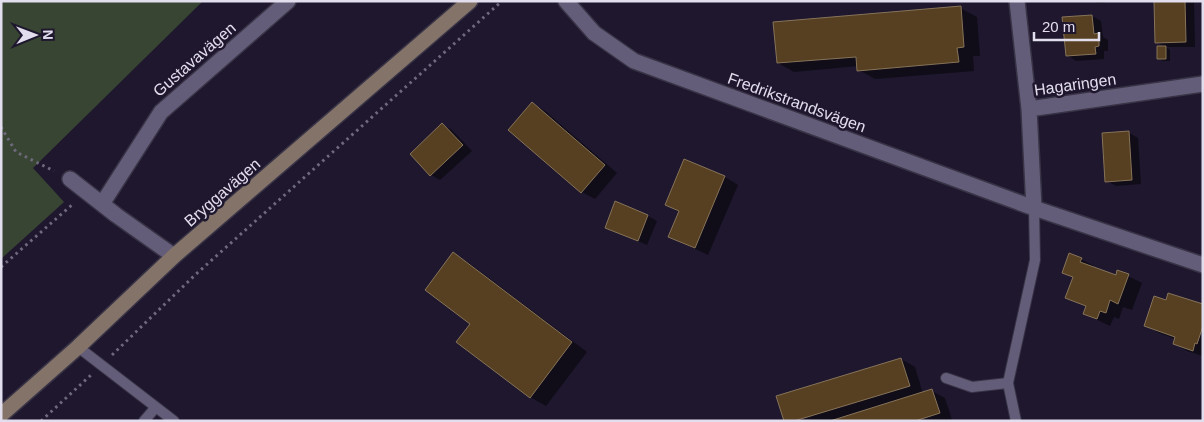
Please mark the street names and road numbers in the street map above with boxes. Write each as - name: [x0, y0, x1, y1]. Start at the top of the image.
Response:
- street label: Gustavavägen: [150, 19, 239, 100]
- street label: Fredrikstrandsvägen: [725, 70, 868, 135]
- street label: Hagaringen: [1033, 70, 1117, 99]
- street label: Bryggavägen: [181, 155, 263, 230]

